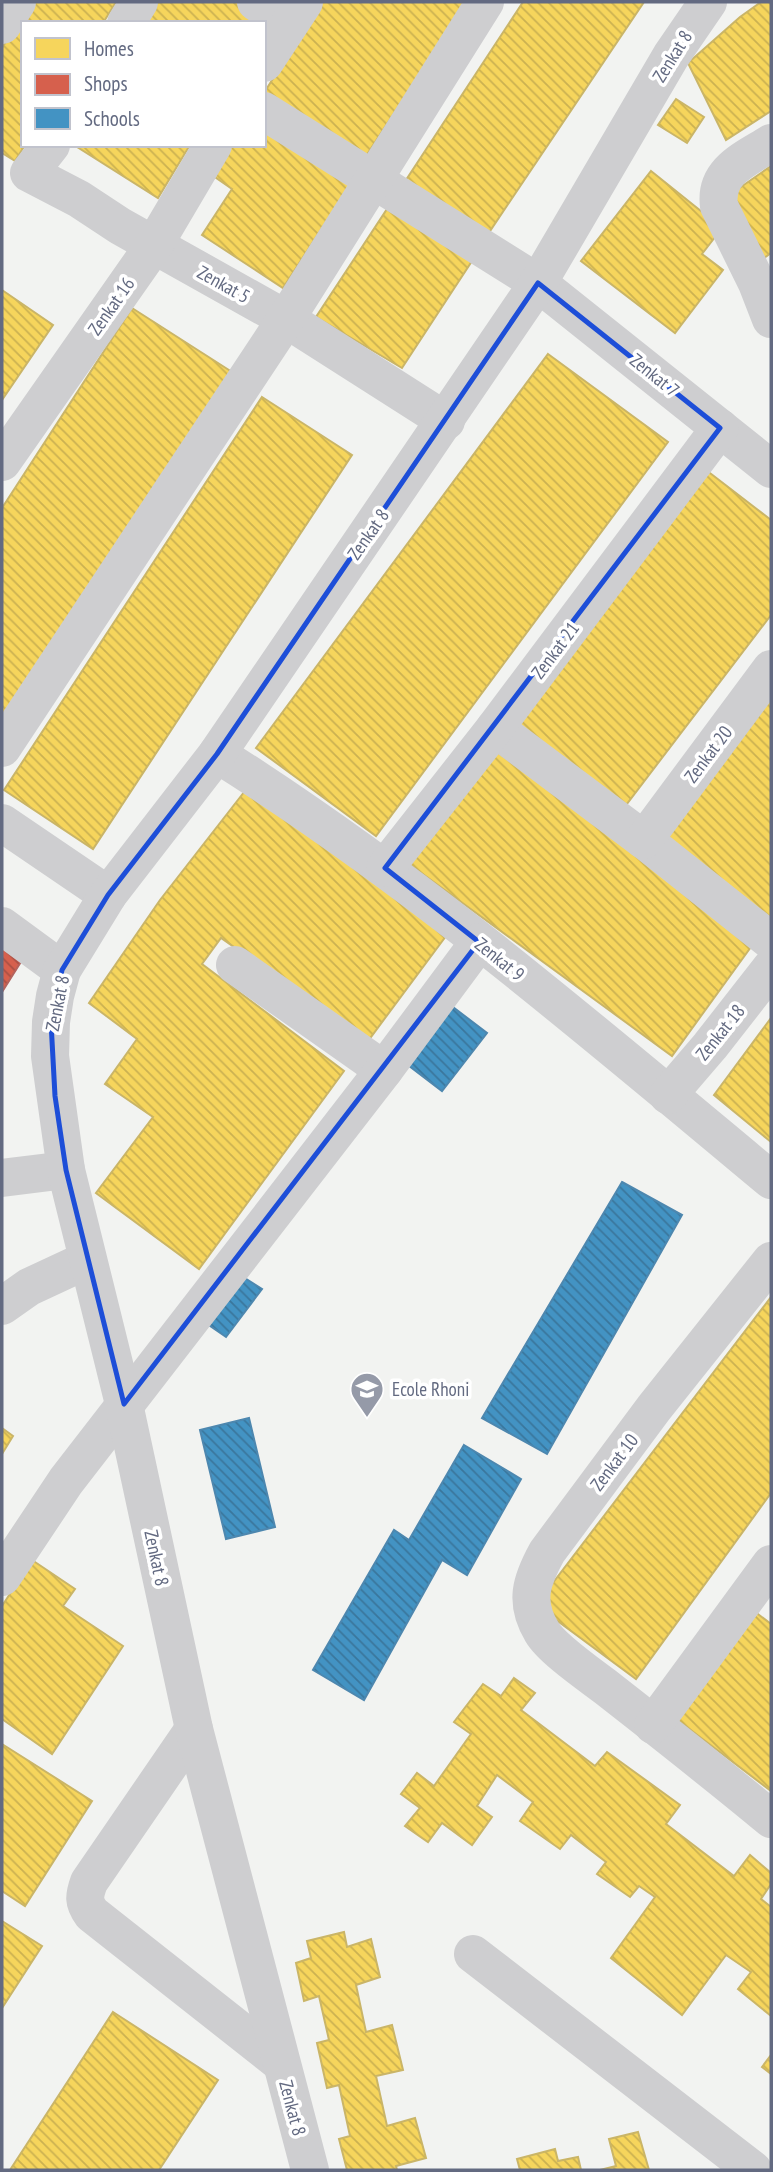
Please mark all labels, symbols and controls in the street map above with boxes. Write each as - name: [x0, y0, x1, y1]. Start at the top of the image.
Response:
- legend: [21, 21, 266, 147]
- street label: Zenkat 8: [647, 26, 697, 86]
- text: Homes: [84, 35, 134, 62]
- text: Shops: [84, 70, 128, 97]
- text: Schools: [84, 105, 140, 132]
- street label: Zenkat 5: [193, 260, 255, 308]
- street label: Zenkat 16: [82, 272, 140, 340]
- street label: Zenkat 7: [625, 348, 685, 402]
- street label: Zenkat 8: [342, 504, 394, 564]
- street label: Zenkat 21: [526, 617, 584, 683]
- street label: Zenkat 20: [679, 721, 737, 787]
- street label: Zenkat 9: [470, 932, 530, 986]
- street label: Zenkat 8: [40, 973, 74, 1033]
- street label: Zenkat 18: [690, 999, 750, 1065]
- school or university icon: Ecole Rhoni: [348, 1370, 386, 1419]
- place label: Ecole Rhoni: [392, 1377, 469, 1401]
- street label: Zenkat 10: [585, 1429, 643, 1495]
- street label: Zenkat 8: [139, 1528, 175, 1588]
- street label: Zenkat 8: [274, 2078, 312, 2138]

